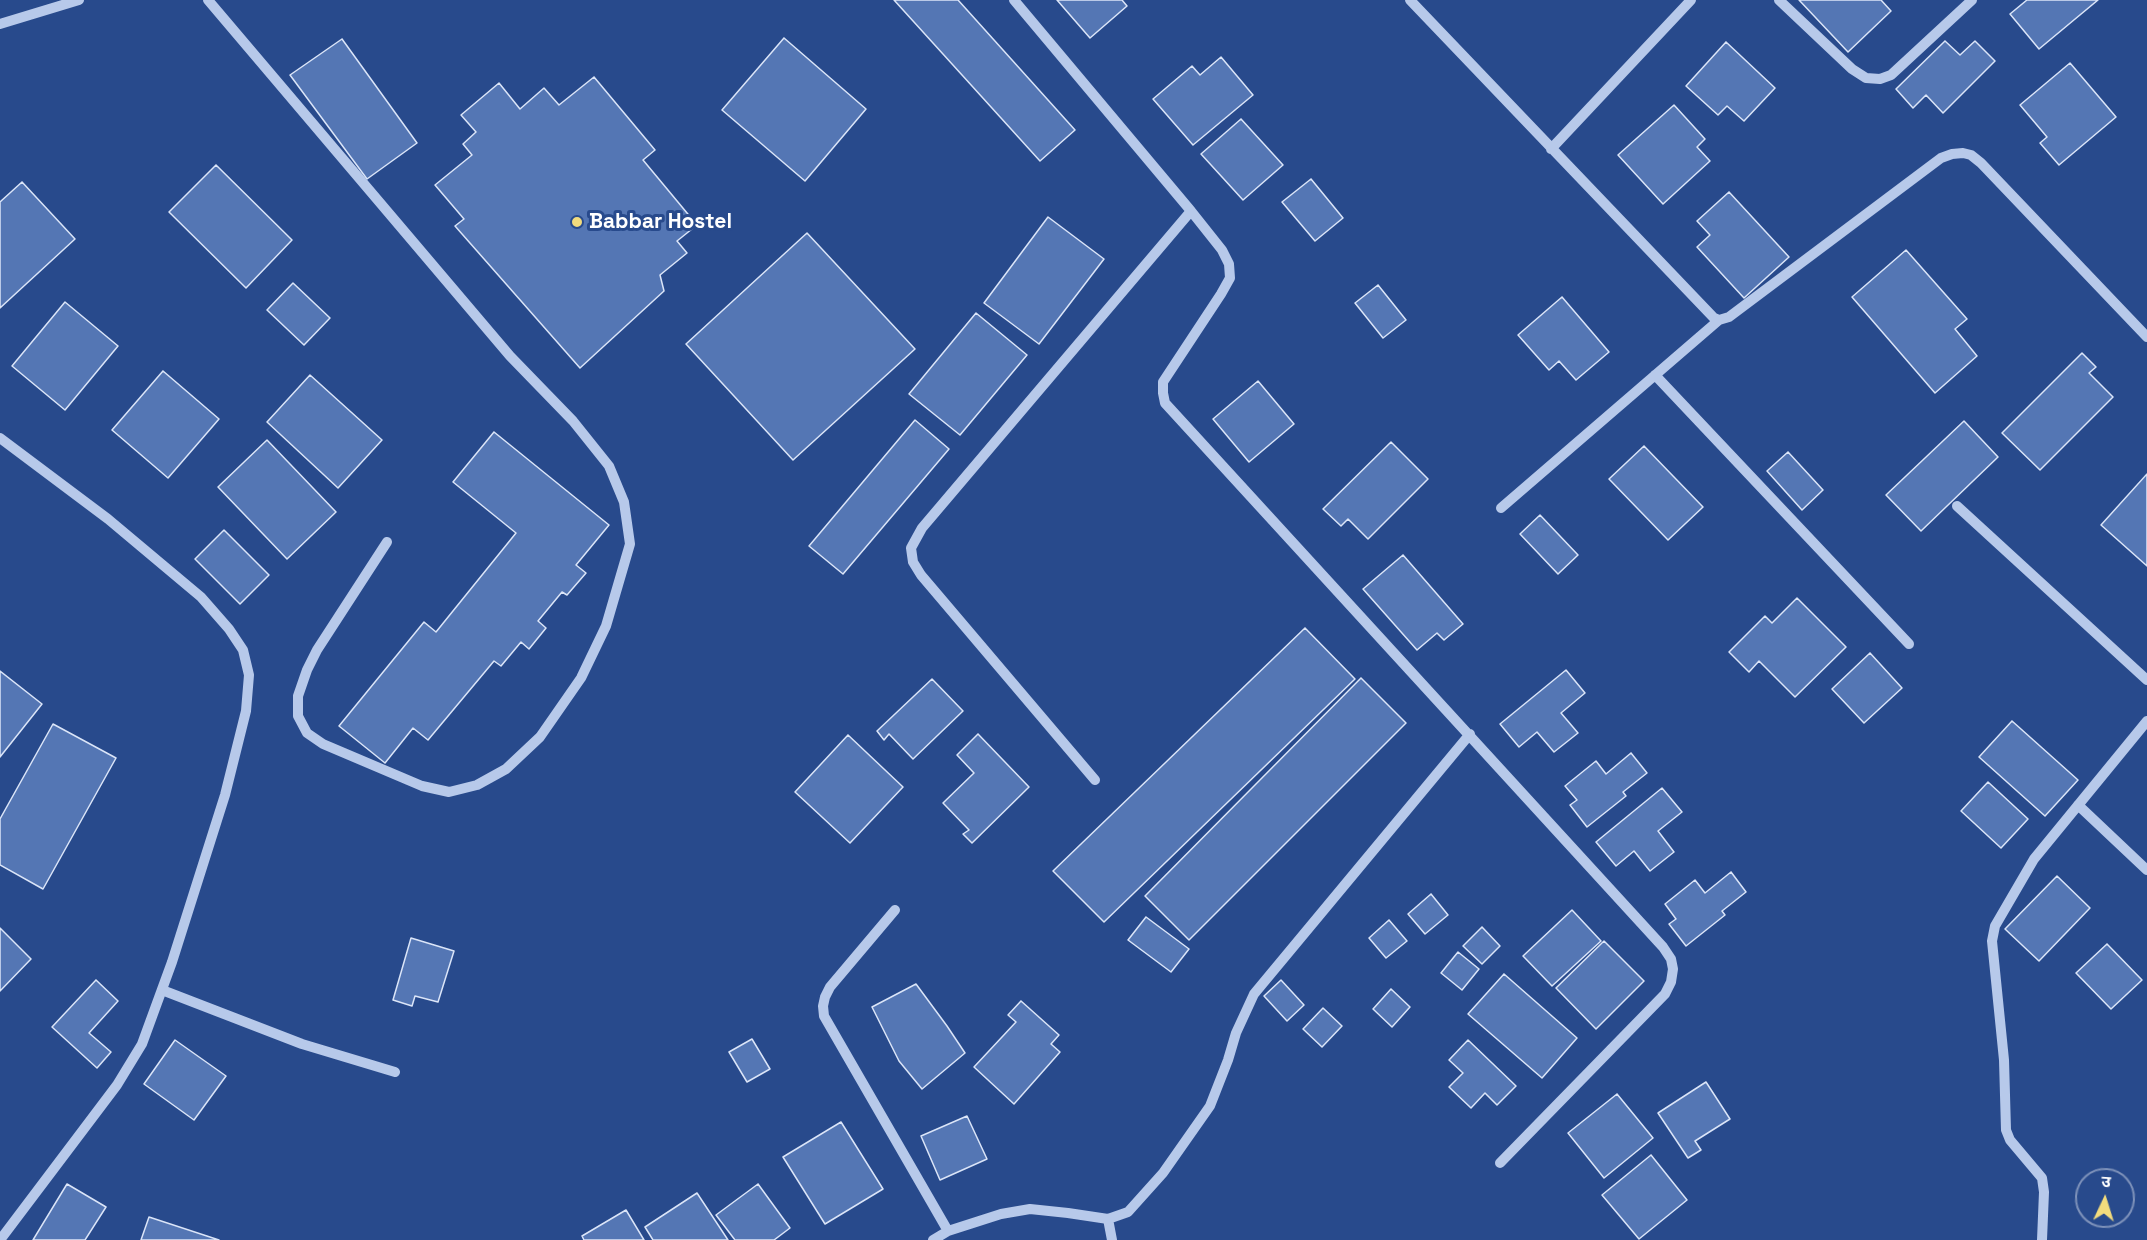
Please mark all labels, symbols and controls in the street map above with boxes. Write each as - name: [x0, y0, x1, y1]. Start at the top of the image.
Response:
- place label: Babbar Hostel: [589, 209, 732, 235]
- marker: Babbar Hostel: [570, 215, 584, 229]
- north arrow: [2075, 1168, 2135, 1228]
- text: उ: [2101, 1171, 2112, 1192]

